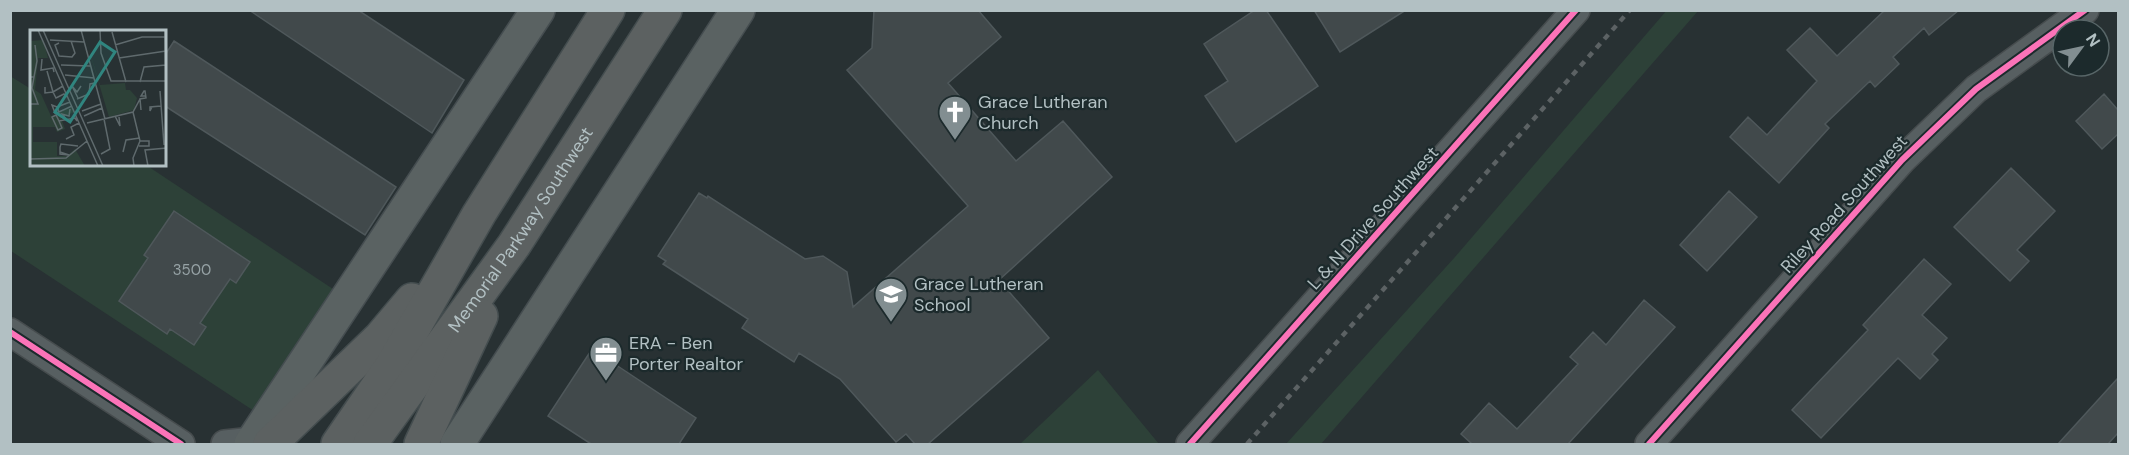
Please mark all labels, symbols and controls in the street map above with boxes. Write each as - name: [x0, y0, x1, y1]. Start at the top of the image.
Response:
- north arrow: [2051, 18, 2111, 78]
- text: N: [2081, 29, 2105, 51]
- inset map: [30, 30, 166, 166]
- place label: Grace Lutheran Church: [978, 90, 1108, 135]
- church icon: Grace Lutheran Church: [937, 94, 973, 141]
- street label: Memorial Parkway Southwest: [443, 122, 599, 337]
- street label: Riley Road Southwest: [1775, 130, 1913, 278]
- street label: L & N Drive Southwest: [1302, 141, 1444, 295]
- house number: 3500: [173, 260, 211, 280]
- place label: Grace Lutheran School: [914, 272, 1044, 317]
- school or university icon: Grace Lutheran School: [873, 276, 909, 323]
- place label: ERA - Ben Porter Realtor: [629, 331, 743, 376]
- office icon: ERA - Ben Porter Realtor: [588, 335, 624, 382]

